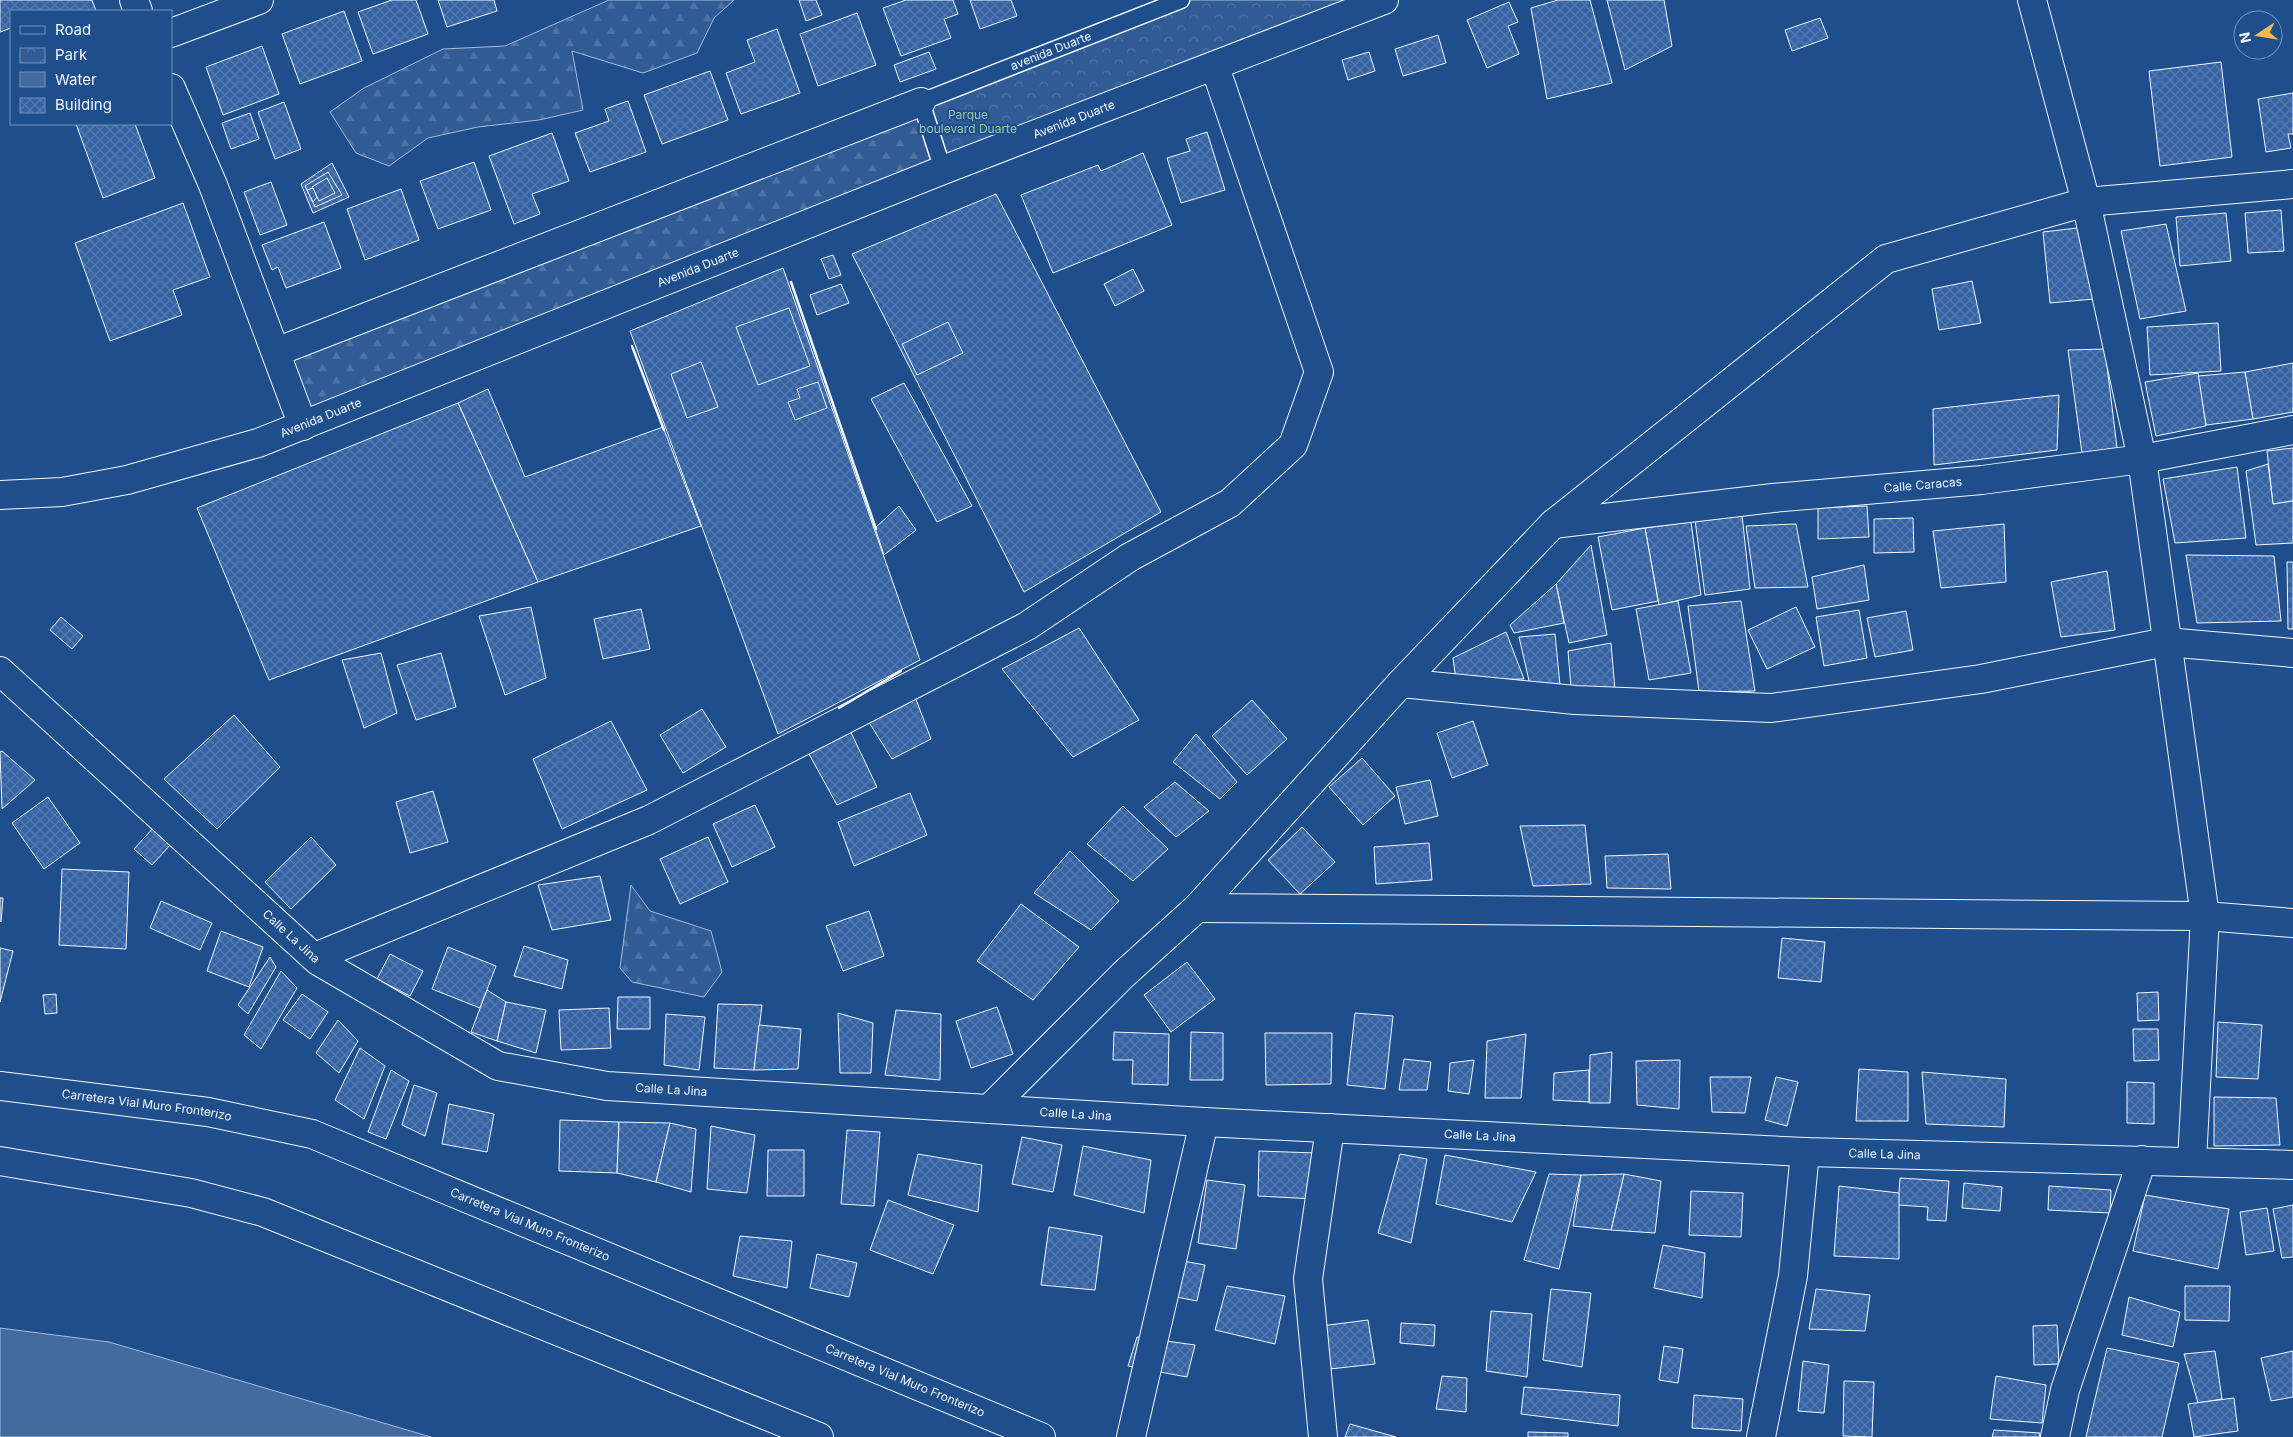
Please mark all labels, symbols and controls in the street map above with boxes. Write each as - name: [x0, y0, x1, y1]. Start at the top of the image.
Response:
- legend: [10, 10, 172, 125]
- north arrow: [2233, 10, 2283, 60]
- text: Road: [55, 20, 91, 39]
- street label: avenida Duarte: [1008, 28, 1093, 73]
- text: N: [2235, 31, 2254, 45]
- text: Park: [55, 45, 88, 64]
- text: Water: [55, 70, 97, 89]
- text: Building: [55, 95, 112, 114]
- street label: Avenida Duarte: [1031, 97, 1117, 142]
- park label: Parque boulevard Duarte: [919, 107, 1017, 136]
- street label: Avenida Duarte: [655, 244, 741, 290]
- street label: Avenida Duarte: [278, 394, 364, 440]
- street label: Calle Caracas: [1883, 474, 1963, 495]
- street label: Calle La Jina: [260, 906, 323, 966]
- street label: Calle La Jina: [635, 1080, 708, 1099]
- street label: Carretera Vial Muro Fronterizo: [61, 1086, 233, 1124]
- street label: Calle La Jina: [1039, 1104, 1112, 1123]
- street label: Calle La Jina: [1444, 1126, 1516, 1145]
- street label: Calle La Jina: [1848, 1145, 1921, 1162]
- street label: Carretera Vial Muro Fronterizo: [448, 1184, 612, 1264]
- street label: Carretera Vial Muro Fronterizo: [823, 1340, 987, 1420]

